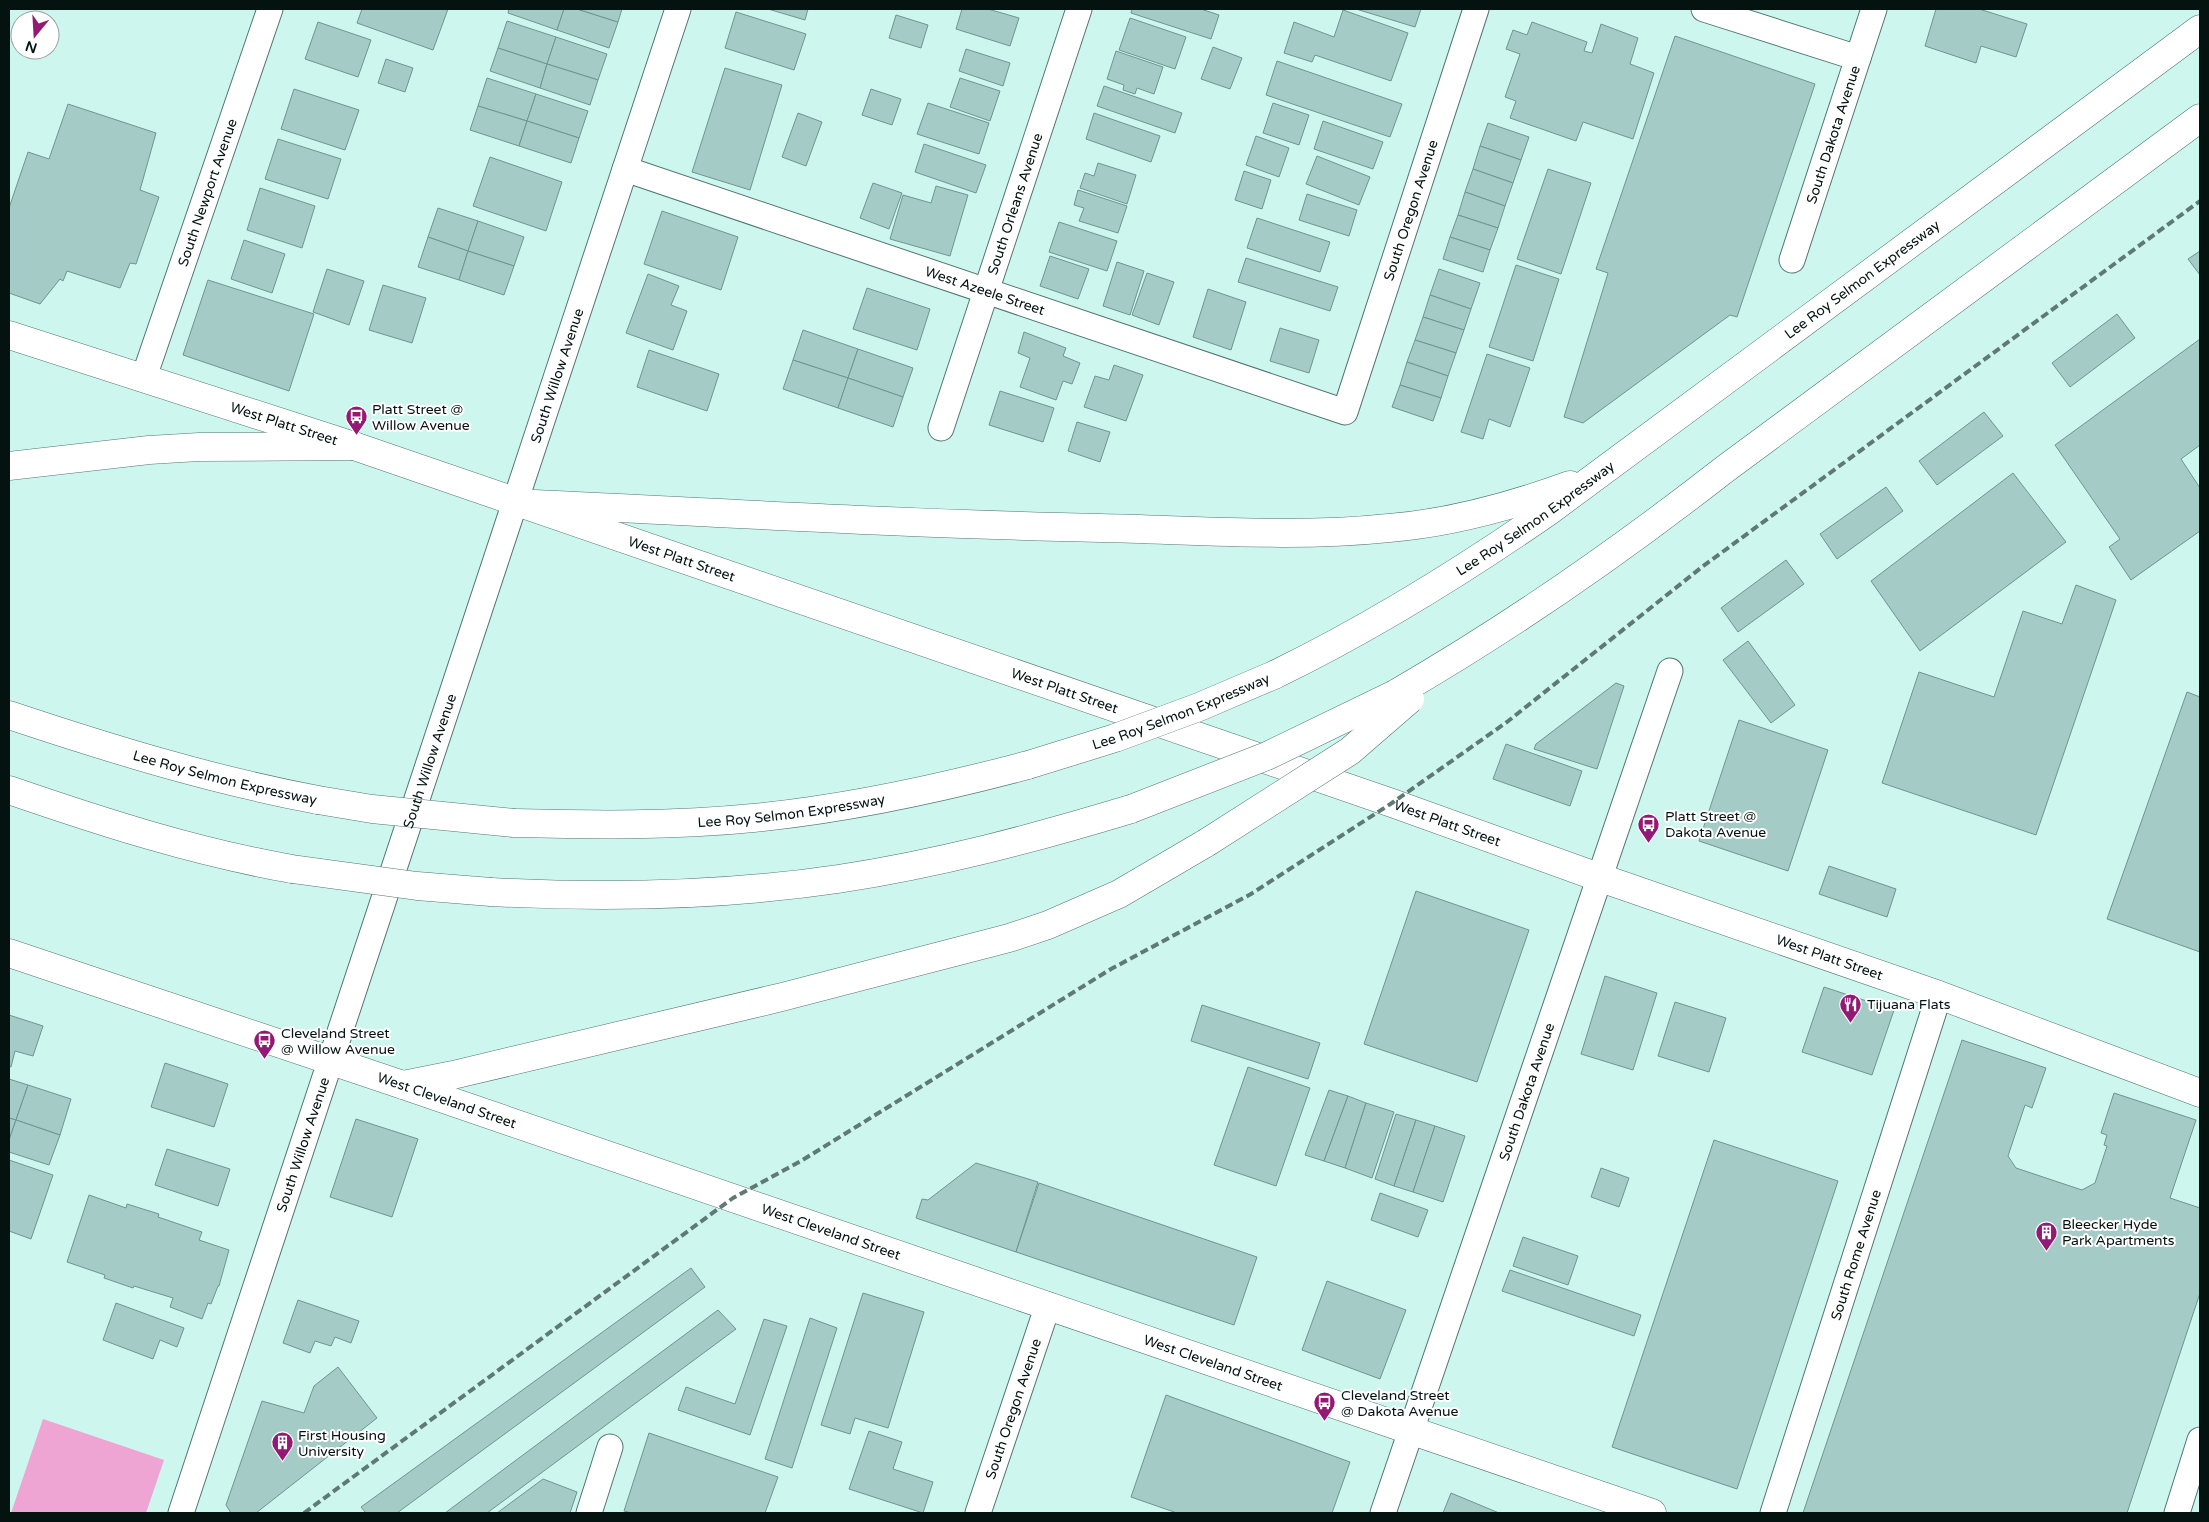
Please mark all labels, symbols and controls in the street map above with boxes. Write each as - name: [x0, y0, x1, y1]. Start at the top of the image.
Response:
- north arrow: [10, 10, 60, 60]
- text: N: [23, 37, 39, 57]
- street label: South Dakota Avenue: [1802, 63, 1864, 206]
- street label: South Newport Avenue: [174, 116, 240, 269]
- street label: South Orleans Avenue: [984, 131, 1046, 277]
- street label: South Oregon Avenue: [1380, 138, 1441, 283]
- street label: Lee Roy Selmon Expressway: [1781, 216, 1943, 342]
- street label: West Azeele Street: [923, 262, 1048, 319]
- street label: South Willow Avenue: [527, 306, 587, 445]
- street label: West Platt Street: [228, 398, 341, 449]
- place label: Platt Street @ Willow Avenue: [372, 401, 470, 434]
- bus stop icon: Platt Street @ Willow Avenue: [344, 405, 368, 436]
- street label: Lee Roy Selmon Expressway: [1453, 457, 1618, 579]
- street label: West Platt Street: [626, 532, 738, 585]
- street label: West Platt Street: [1009, 664, 1121, 717]
- street label: Lee Roy Selmon Expressway: [1090, 669, 1273, 753]
- street label: South Willow Avenue: [399, 691, 460, 831]
- street label: Lee Roy Selmon Expressway: [131, 746, 319, 808]
- street label: Lee Roy Selmon Expressway: [697, 790, 887, 831]
- street label: West Platt Street: [1392, 796, 1504, 850]
- place label: Platt Street @ Dakota Avenue: [1665, 808, 1766, 841]
- bus stop icon: Platt Street @ Dakota Avenue: [1637, 812, 1661, 843]
- street label: West Platt Street: [1774, 931, 1886, 984]
- restaurant icon: Tijuana Flats: [1839, 992, 1863, 1023]
- place label: Tijuana Flats: [1867, 996, 1951, 1013]
- street label: South Dakota Avenue: [1495, 1021, 1558, 1163]
- place label: Cleveland Street @ Willow Avenue: [281, 1025, 395, 1058]
- bus stop icon: Cleveland Street @ Willow Avenue: [253, 1029, 277, 1060]
- street label: West Cleveland Street: [375, 1069, 519, 1132]
- street label: South Willow Avenue: [273, 1075, 333, 1214]
- street label: South Rome Avenue: [1827, 1187, 1885, 1322]
- street label: West Cleveland Street: [759, 1200, 903, 1264]
- place label: Bleecker Hyde Park Apartments: [2062, 1216, 2175, 1249]
- building icon: Bleecker Hyde Park Apartments: [2034, 1220, 2058, 1251]
- street label: West Cleveland Street: [1141, 1331, 1286, 1395]
- street label: South Oregon Avenue: [982, 1336, 1045, 1481]
- place label: Cleveland Street @ Dakota Avenue: [1341, 1387, 1458, 1420]
- bus stop icon: Cleveland Street @ Dakota Avenue: [1313, 1391, 1337, 1422]
- place label: First Housing University: [298, 1427, 386, 1460]
- building icon: First Housing University: [270, 1431, 294, 1462]

